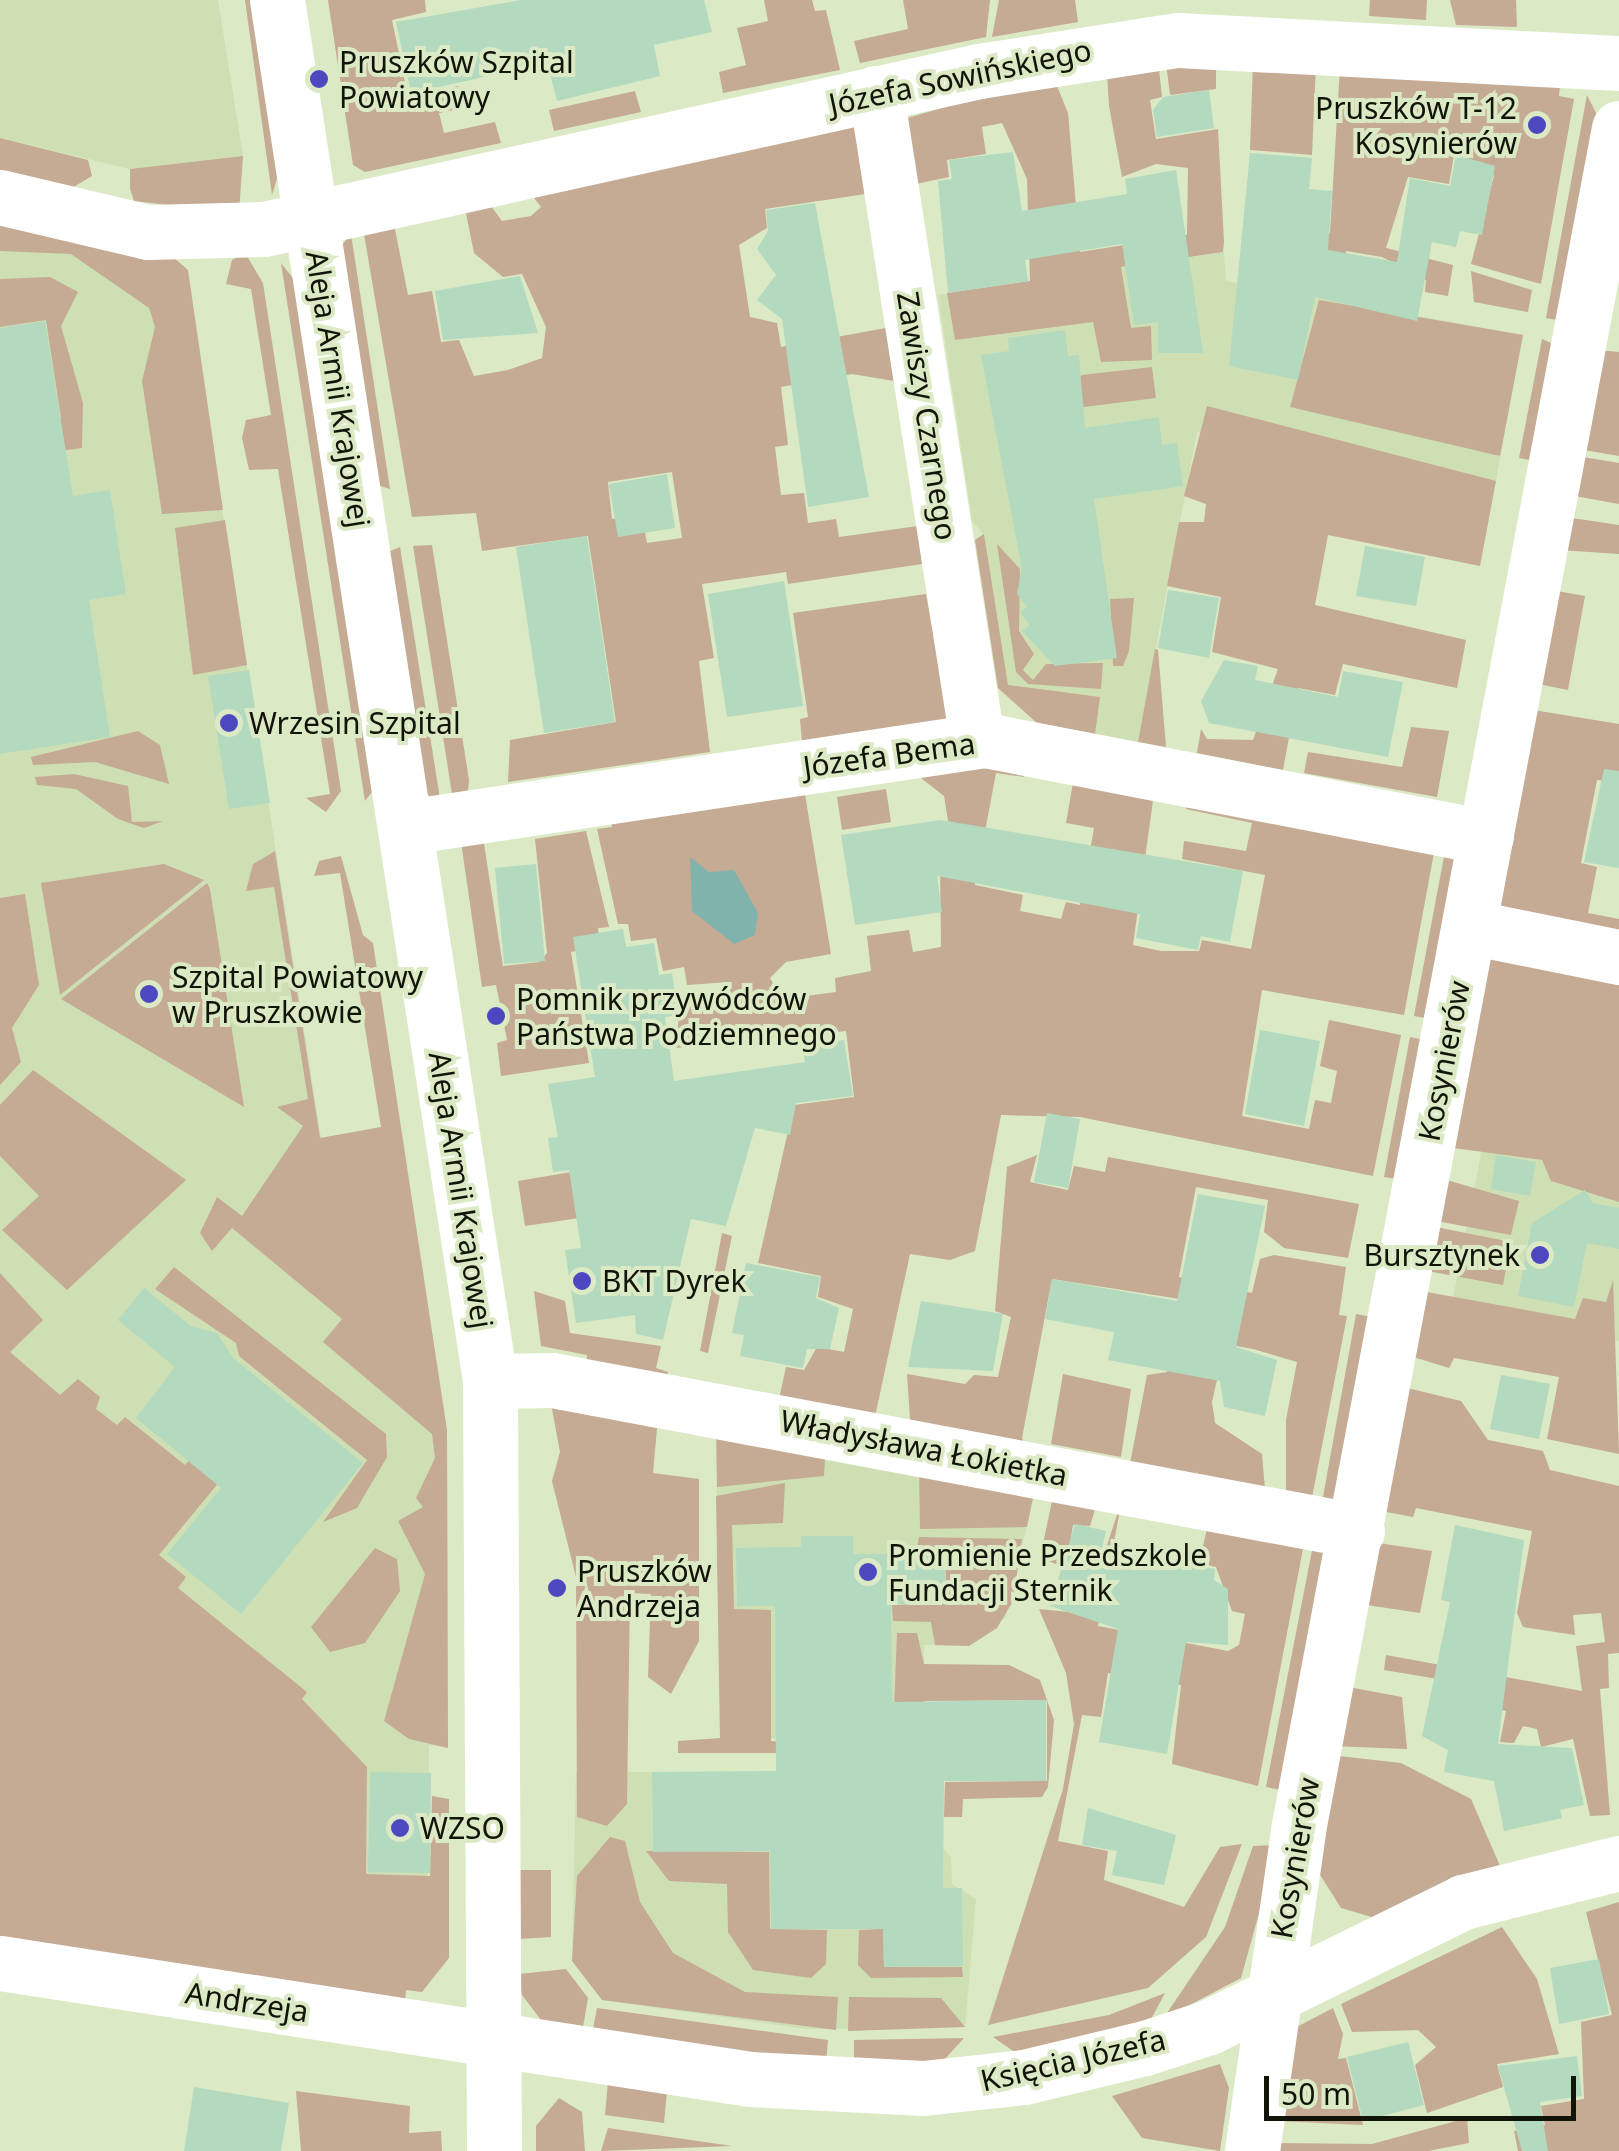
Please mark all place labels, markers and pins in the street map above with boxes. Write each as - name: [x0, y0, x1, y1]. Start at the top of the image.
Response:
- place label: Pruszków Szpital Powiatowy: [339, 44, 574, 114]
- marker: Pruszków Szpital Powiatowy: [308, 68, 330, 90]
- place label: Pruszków T-12 Kosynierów: [1315, 90, 1517, 160]
- marker: Pruszków T-12 Kosynierów: [1526, 114, 1548, 136]
- place label: Wrzesin Szpital: [249, 705, 461, 741]
- marker: Wrzesin Szpital: [218, 712, 240, 734]
- place label: Szpital Powiatowy w Pruszkowie: [172, 959, 423, 1030]
- marker: Szpital Powiatowy w Pruszkowie: [136, 981, 162, 1007]
- place label: Pomnik przywódców Państwa Podziemnego: [516, 981, 837, 1052]
- marker: Pomnik przywódców Państwa Podziemnego: [485, 1005, 507, 1027]
- place label: Bursztynek: [1363, 1237, 1520, 1273]
- marker: Bursztynek: [1529, 1244, 1551, 1266]
- place label: BKT Dyrek: [602, 1263, 746, 1299]
- marker: BKT Dyrek: [571, 1270, 593, 1292]
- place label: Promienie Przedszkole Fundacji Sternik: [888, 1537, 1207, 1608]
- place label: Pruszków Andrzeja: [577, 1553, 712, 1624]
- marker: Promienie Przedszkole Fundacji Sternik: [857, 1561, 879, 1583]
- marker: Pruszków Andrzeja: [546, 1577, 568, 1599]
- place label: WZSO: [420, 1810, 505, 1846]
- marker: WZSO: [389, 1817, 411, 1839]

